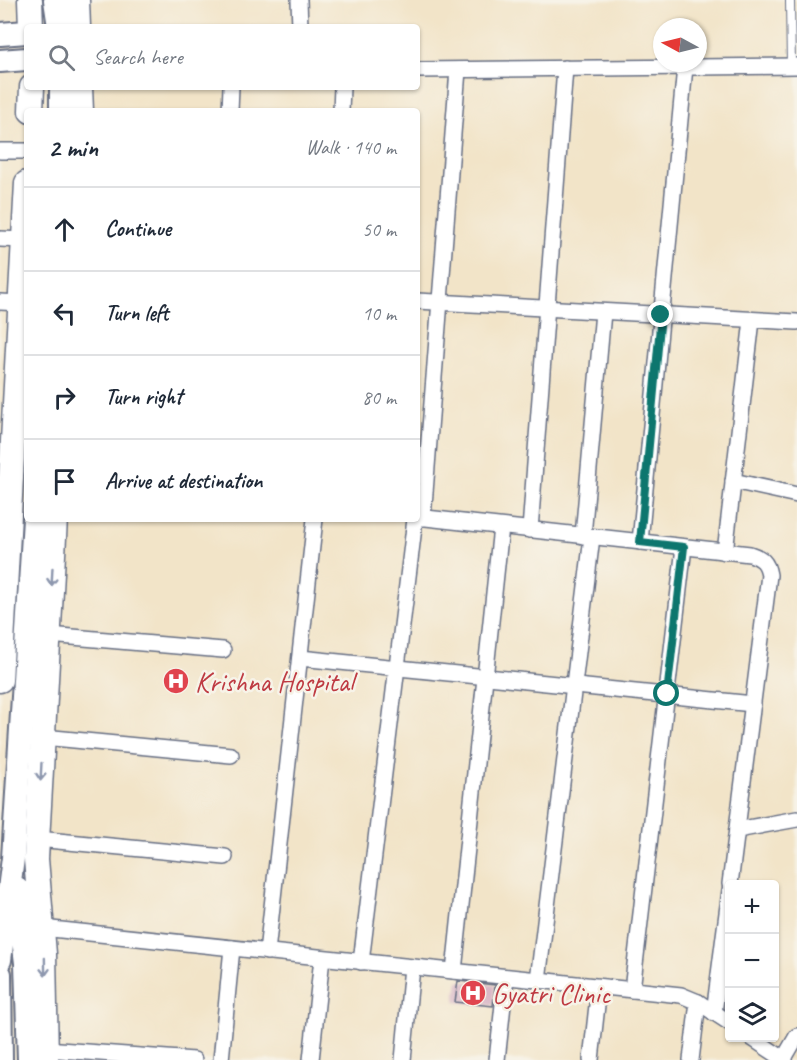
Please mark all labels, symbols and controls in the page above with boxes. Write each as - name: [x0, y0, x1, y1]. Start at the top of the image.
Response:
- north arrow: [653, 18, 707, 72]
- search box: [24, 24, 420, 90]
- icon: search: [45, 41, 78, 74]
- text: Search here: [93, 43, 183, 71]
- text: 2 min: [48, 131, 98, 164]
- text: Walk · 140 m: [306, 135, 396, 160]
- icon: ahead: [48, 213, 81, 246]
- text: Continue: [105, 215, 171, 243]
- text: 50 m: [362, 217, 396, 242]
- icon: left: [48, 297, 81, 330]
- text: Turn left: [105, 299, 169, 327]
- text: 10 m: [362, 301, 396, 326]
- route end: [647, 301, 673, 327]
- icon: right: [48, 381, 81, 414]
- text: Turn right: [105, 383, 182, 411]
- text: 80 m: [362, 385, 396, 410]
- icon: arrive: [48, 465, 81, 498]
- text: Arrive at destination: [105, 467, 262, 495]
- one-way arrow: [46, 567, 57, 587]
- place label: Krishna Hospital: [195, 664, 359, 699]
- hospital icon: Krishna Hospital: [161, 666, 191, 696]
- route start: [653, 680, 679, 706]
- one-way arrow: [35, 762, 46, 782]
- map controls: [725, 880, 779, 1042]
- button: +: [725, 880, 779, 934]
- button: −: [725, 934, 779, 988]
- one-way arrow: [39, 956, 50, 976]
- place label: Gyatri Clinic: [492, 976, 612, 1011]
- hospital icon: Gyatri Clinic: [458, 978, 488, 1008]
- button: layers: [725, 988, 779, 1042]

